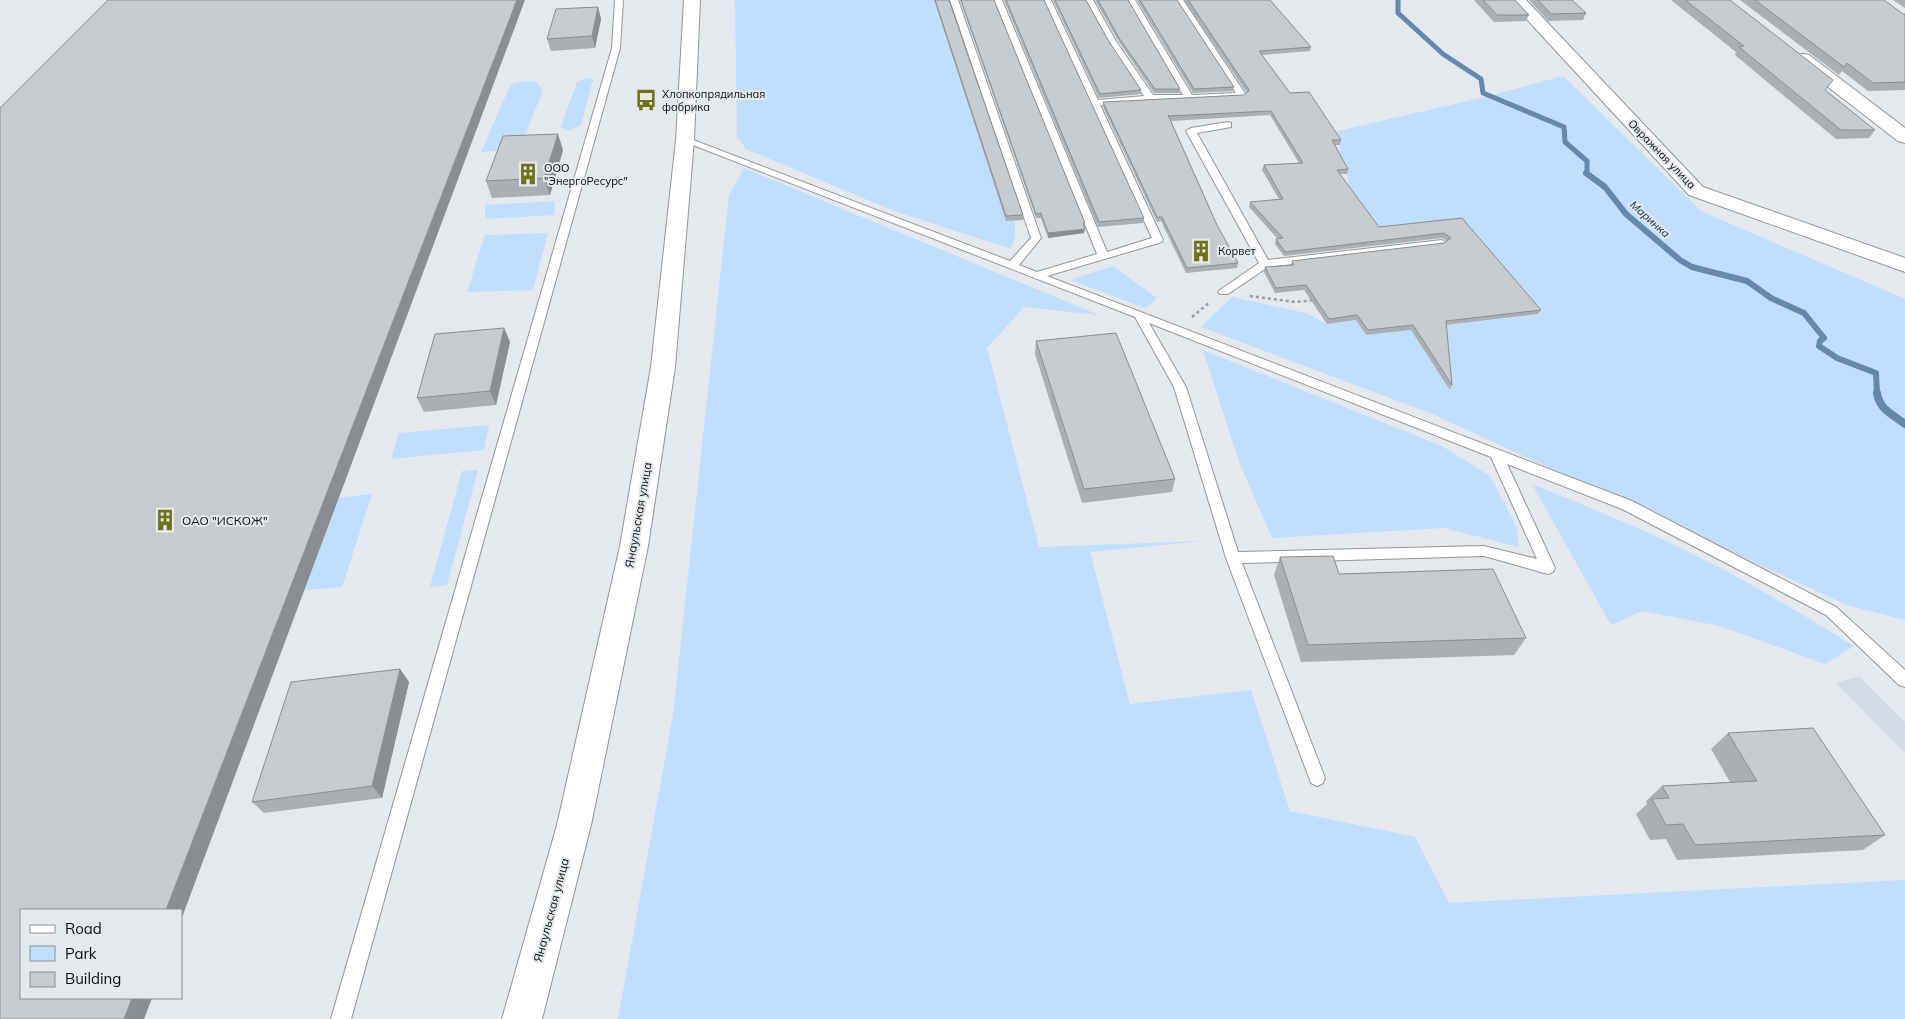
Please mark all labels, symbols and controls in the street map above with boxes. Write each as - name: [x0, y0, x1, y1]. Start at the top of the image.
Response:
- bus stop icon: Хлопкопрядильная фабрика: [633, 87, 659, 113]
- place label: Хлопкопрядильная фабрика: [662, 87, 765, 114]
- street label: Овражная улица: [1625, 116, 1699, 192]
- building icon: ООО "ЭнергоРесурс": [515, 161, 541, 187]
- place label: ООО "ЭнергоРесурс": [544, 161, 628, 188]
- water label: Маринка: [1627, 198, 1673, 241]
- building icon: Корвет: [1188, 238, 1214, 264]
- place label: Корвет: [1218, 244, 1256, 258]
- street label: Янаульская улица: [621, 461, 655, 569]
- building icon: ОАО "ИСКОЖ": [152, 507, 178, 533]
- place label: ОАО "ИСКОЖ": [182, 513, 268, 528]
- street label: Янаульская улица: [530, 856, 572, 964]
- legend: [20, 909, 182, 999]
- text: Road: [65, 919, 102, 938]
- text: Park: [65, 944, 97, 963]
- text: Building: [65, 969, 121, 988]

